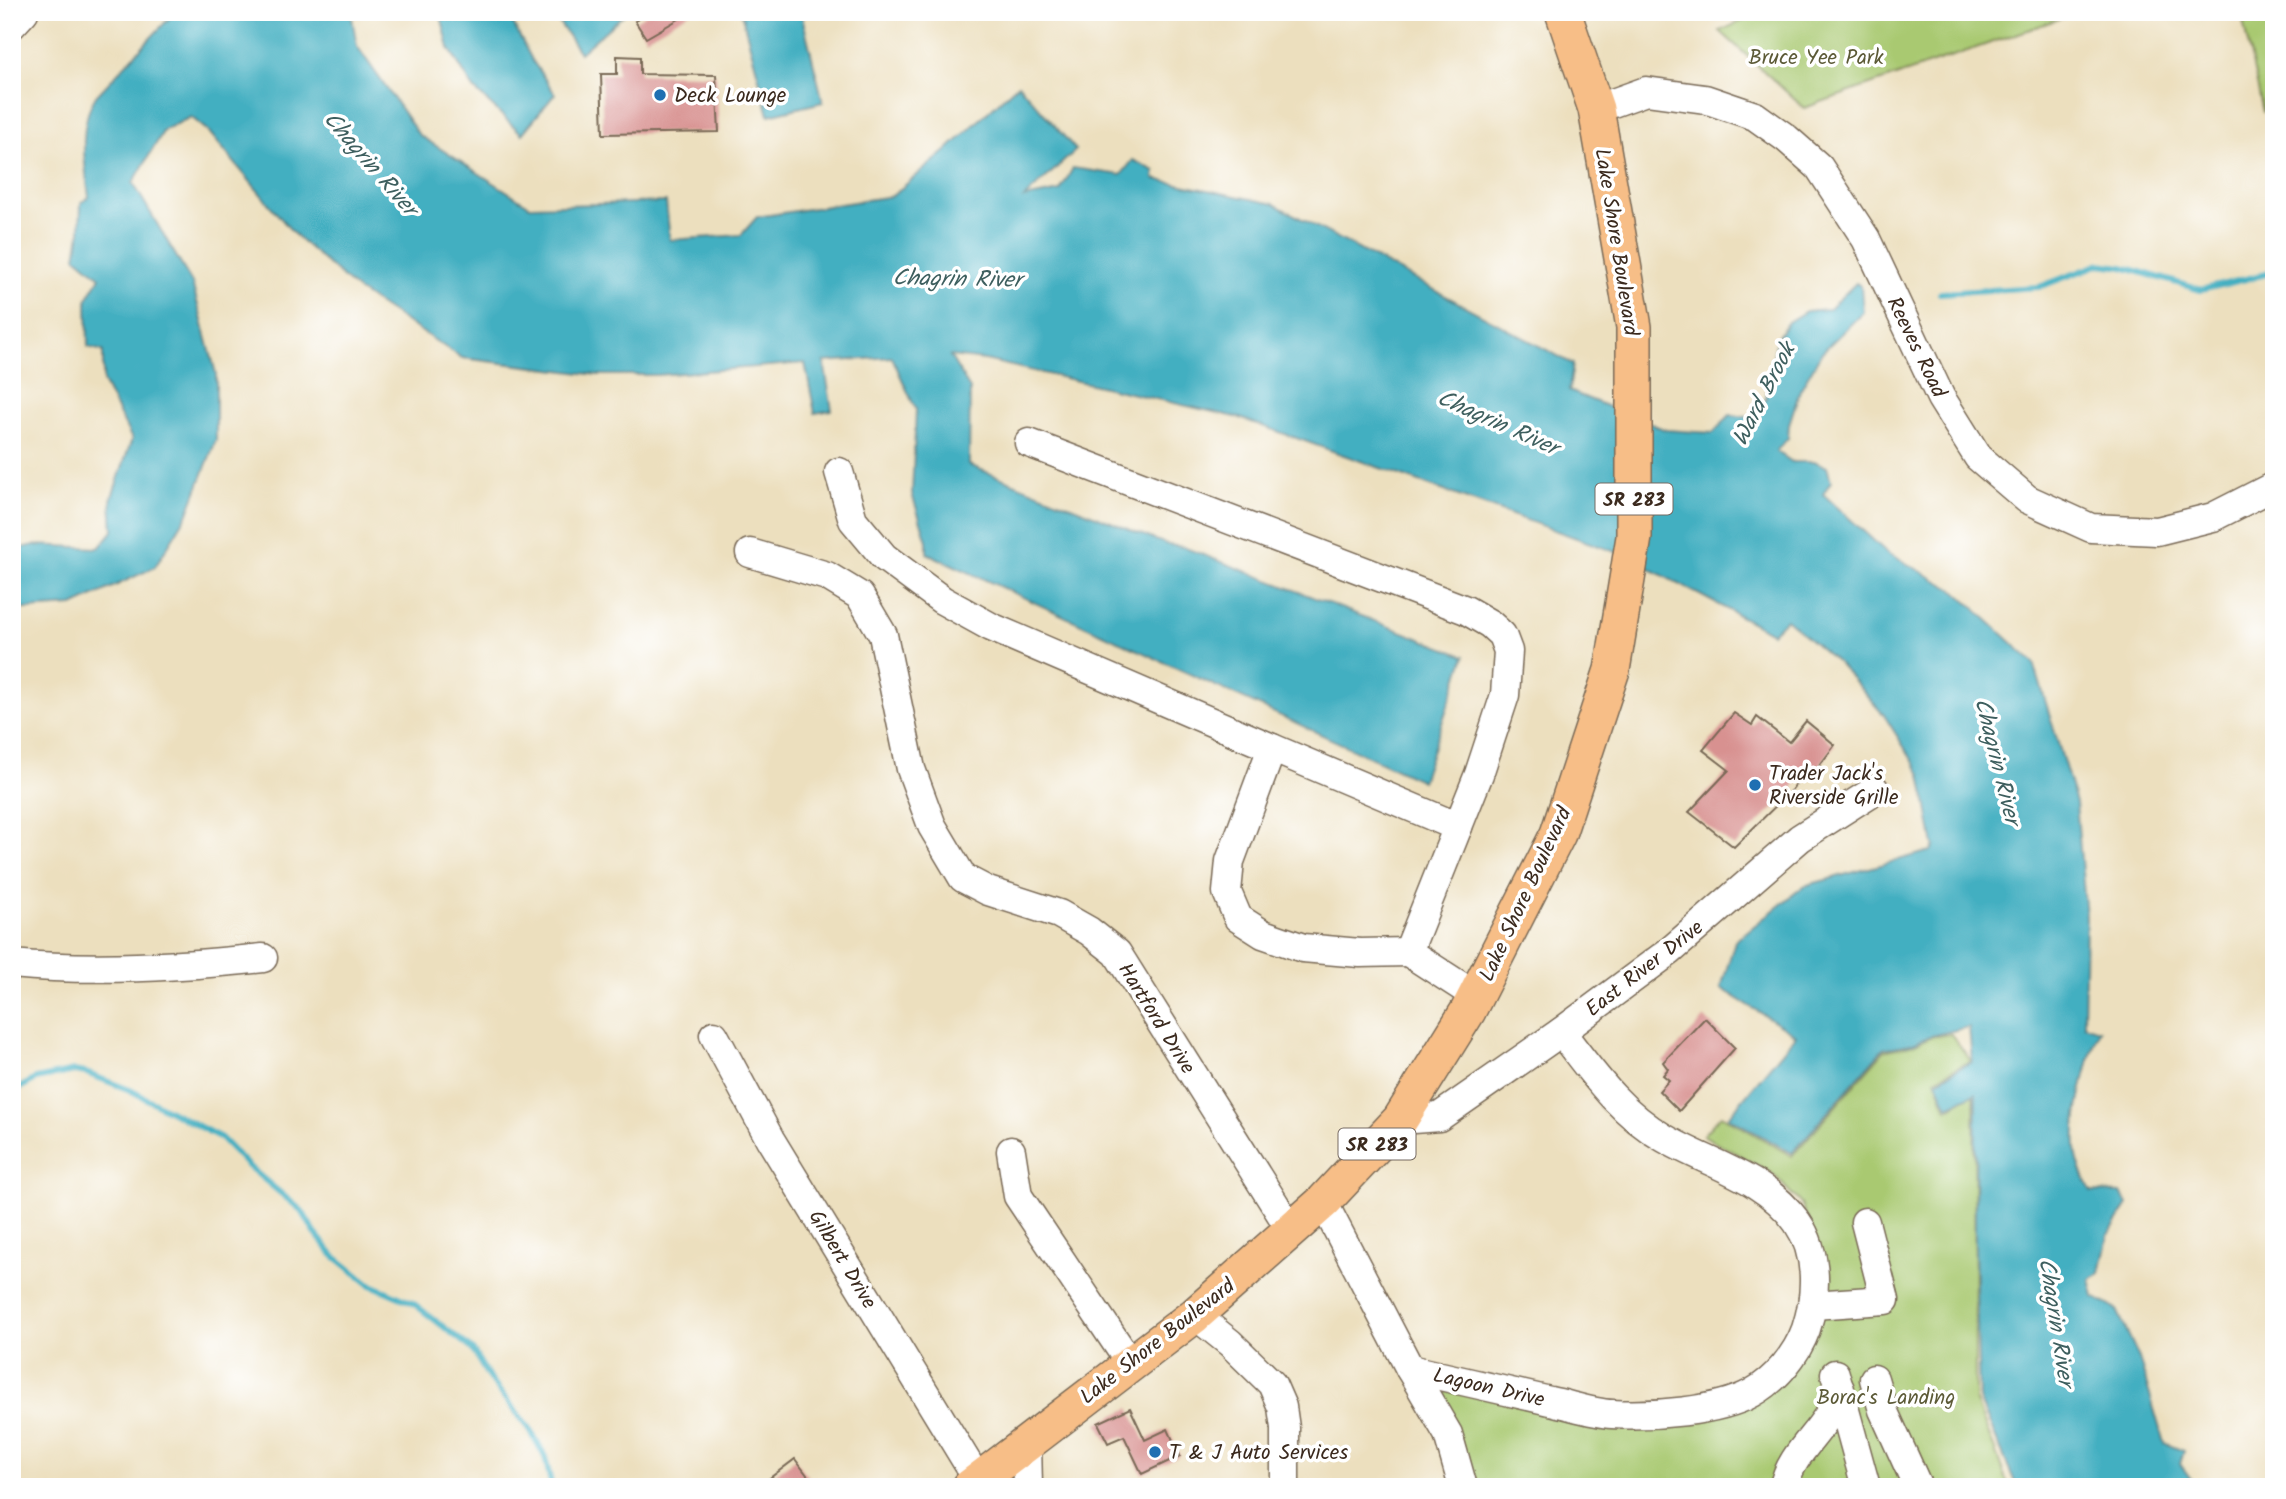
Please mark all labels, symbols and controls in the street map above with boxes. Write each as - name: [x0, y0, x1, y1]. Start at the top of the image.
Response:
- park label: Bruce Yee Park: [1748, 42, 1884, 75]
- place label: Deck Lounge: [674, 80, 787, 113]
- marker: Deck Lounge: [652, 87, 668, 103]
- water label: Chagrin River: [314, 104, 428, 228]
- street label: Lake Shore Boulevard: [1584, 146, 1647, 339]
- water label: Chagrin River: [892, 261, 1026, 299]
- street label: Reeves Road: [1877, 291, 1955, 404]
- water label: Ward Brook: [1724, 334, 1807, 453]
- water label: Chagrin River: [1431, 381, 1567, 468]
- road number: SR 283: [1596, 484, 1672, 514]
- water label: Chagrin River: [1963, 695, 2030, 833]
- place label: Trader Jack's Riverside Grille: [1769, 758, 1899, 815]
- marker: Trader Jack's Riverside Grille: [1747, 777, 1763, 793]
- street label: Lake Shore Boulevard: [1471, 801, 1582, 987]
- street label: East River Drive: [1579, 912, 1712, 1026]
- street label: Hartford Drive: [1108, 957, 1203, 1081]
- road number: SR 283: [1338, 1128, 1416, 1160]
- street label: Gilbert Drive: [799, 1204, 885, 1316]
- water label: Chagrin River: [2027, 1256, 2084, 1393]
- street label: Lake Shore Boulevard: [1073, 1271, 1243, 1414]
- street label: Lagoon Drive: [1430, 1360, 1548, 1417]
- park label: Borac's Landing: [1817, 1382, 1955, 1415]
- place label: T & J Auto Services: [1169, 1437, 1348, 1470]
- marker: T & J Auto Services: [1147, 1444, 1163, 1460]

